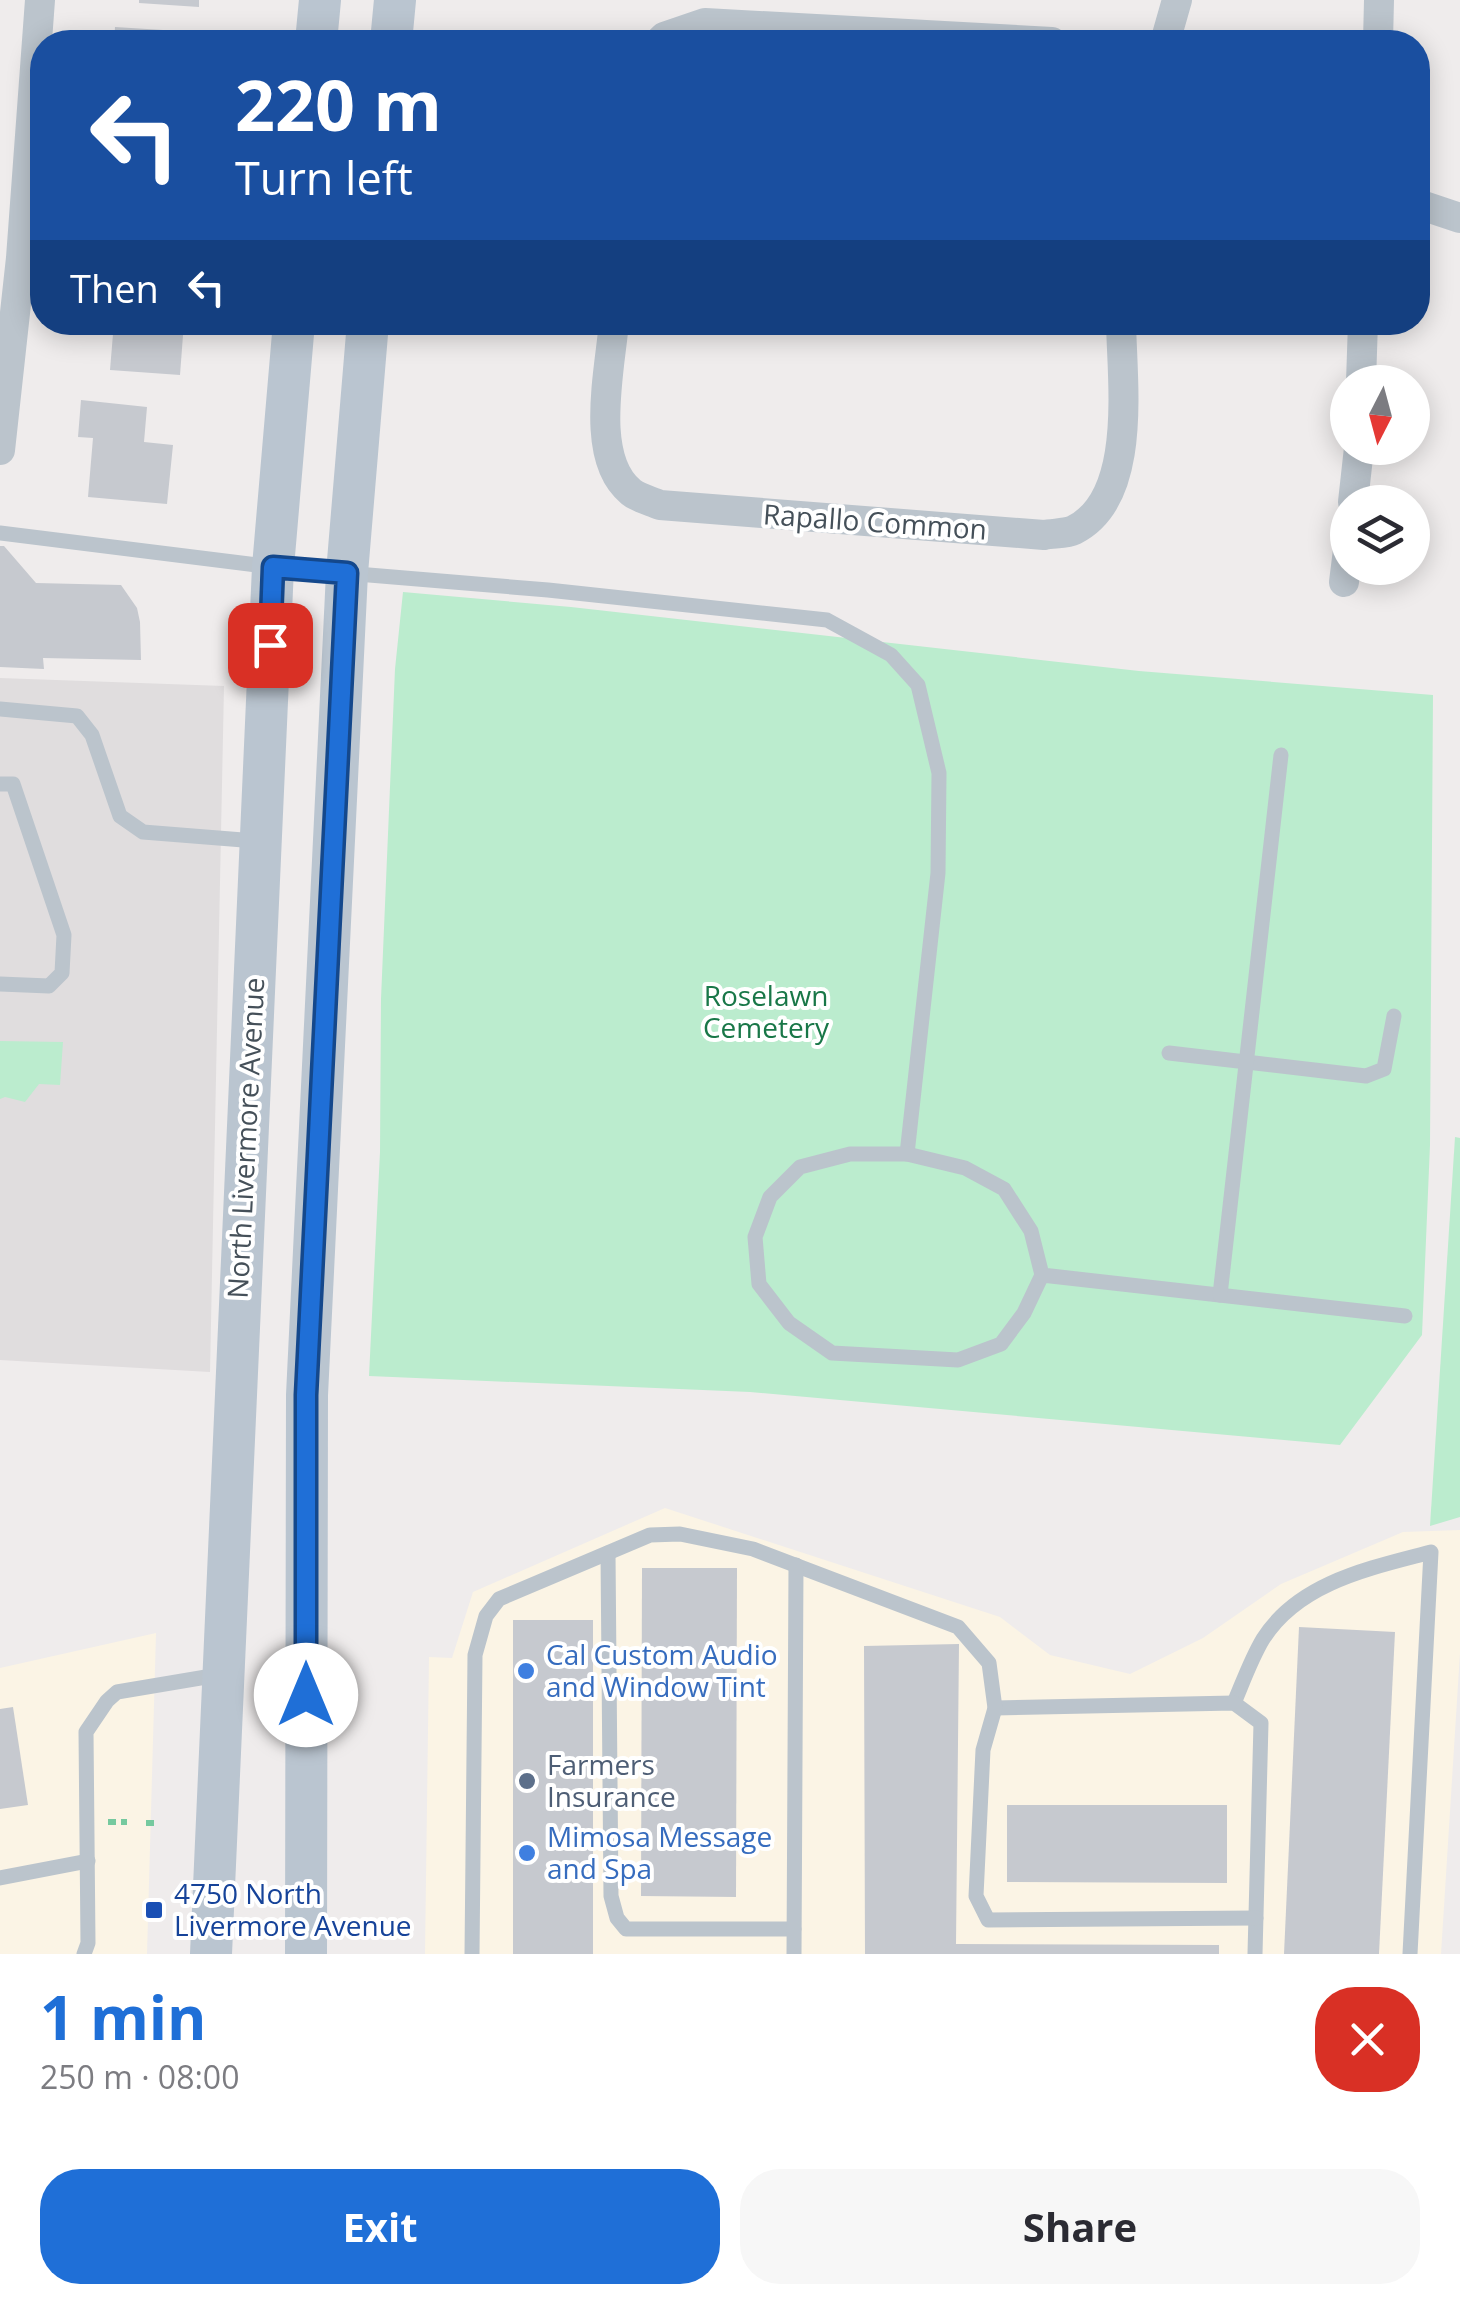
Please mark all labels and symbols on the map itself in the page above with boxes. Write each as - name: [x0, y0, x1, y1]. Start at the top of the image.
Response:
- north arrow: [1330, 365, 1430, 465]
- street label: Rapallo Common: [762, 494, 988, 548]
- pin: [228, 603, 313, 688]
- park label: Roselawn Cemetery: [703, 976, 830, 1046]
- street label: North Livermore Avenue: [218, 977, 272, 1299]
- place label: Cal Custom Audio and Window Tint: [546, 1635, 778, 1705]
- position arrow: [254, 1643, 358, 1747]
- marker: Cal Custom Audio and Window Tint: [515, 1660, 537, 1682]
- place label: Farmers Insurance: [547, 1745, 676, 1815]
- marker: Farmers Insurance: [516, 1770, 538, 1792]
- place label: Mimosa Message and Spa: [547, 1817, 772, 1887]
- marker: Mimosa Message and Spa: [516, 1842, 538, 1864]
- place label: 4750 North Livermore Avenue: [174, 1874, 412, 1944]
- marker: 4750 North Livermore Avenue: [143, 1899, 165, 1921]

